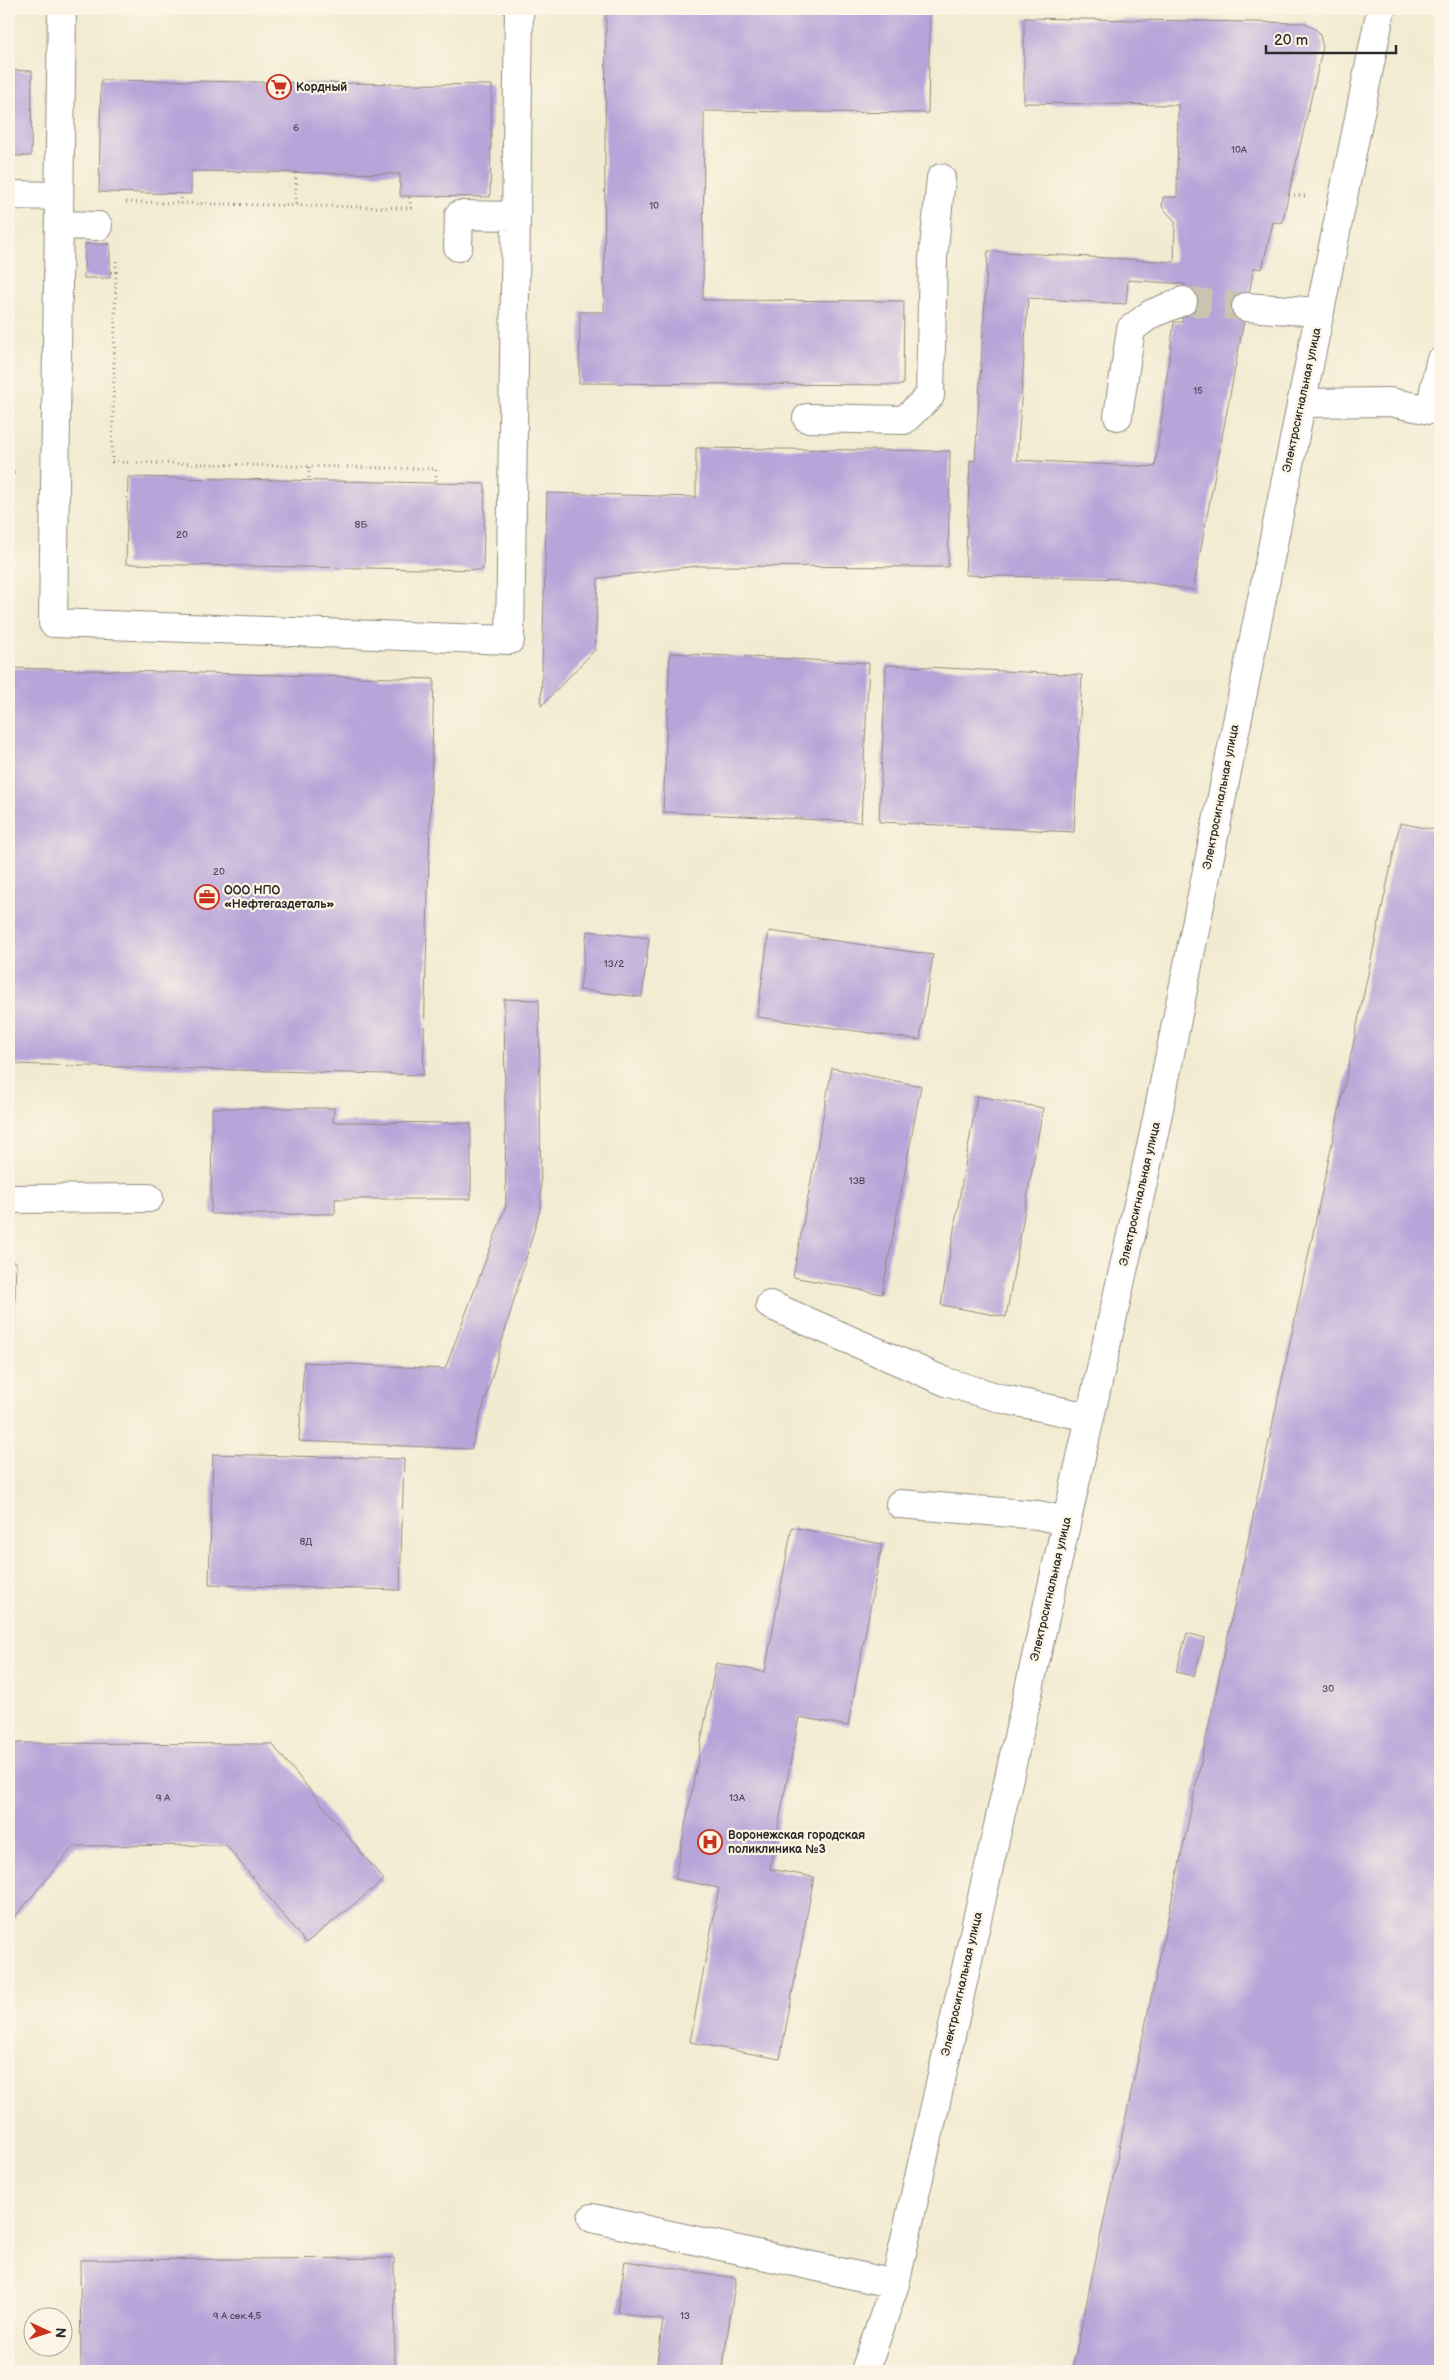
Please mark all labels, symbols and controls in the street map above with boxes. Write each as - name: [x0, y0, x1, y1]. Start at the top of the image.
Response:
- scale bar: [1266, 22, 1396, 54]
- text: 20 m: [1274, 31, 1308, 50]
- supermarket icon: Кордный: [266, 74, 292, 100]
- place label: Кордный: [296, 80, 347, 95]
- house number: 6: [293, 122, 299, 134]
- house number: 10А: [1231, 144, 1248, 156]
- house number: 10: [649, 200, 659, 212]
- street label: Электросигнальная улица: [1279, 326, 1325, 474]
- house number: 15: [1193, 385, 1203, 397]
- house number: 8Б: [355, 519, 367, 531]
- house number: 20: [176, 529, 188, 541]
- street label: Электросигнальная улица: [1200, 723, 1242, 871]
- house number: 20: [213, 866, 225, 878]
- place label: ООО НПО «Нефтегаздеталь»: [224, 883, 334, 912]
- office icon: ООО НПО «Нефтегаздеталь»: [194, 884, 220, 910]
- house number: 13/2: [604, 958, 624, 970]
- street label: Электросигнальная улица: [1116, 1120, 1164, 1268]
- house number: 13В: [849, 1175, 866, 1187]
- street label: Электросигнальная улица: [1027, 1515, 1075, 1663]
- house number: 8Д: [300, 1536, 312, 1548]
- house number: 30: [1322, 1683, 1334, 1695]
- house number: 9 А: [156, 1792, 171, 1804]
- house number: 13А: [729, 1792, 746, 1804]
- place label: Воронежская городская поликлиника №3: [728, 1828, 865, 1857]
- hospital icon: Воронежская городская поликлиника №3: [697, 1829, 723, 1855]
- street label: Электросигнальная улица: [938, 1910, 986, 2058]
- north arrow: [22, 2308, 72, 2358]
- house number: 9 А сек.4,5: [213, 2310, 262, 2322]
- house number: 13: [680, 2310, 690, 2322]
- text: N: [52, 2327, 69, 2339]

